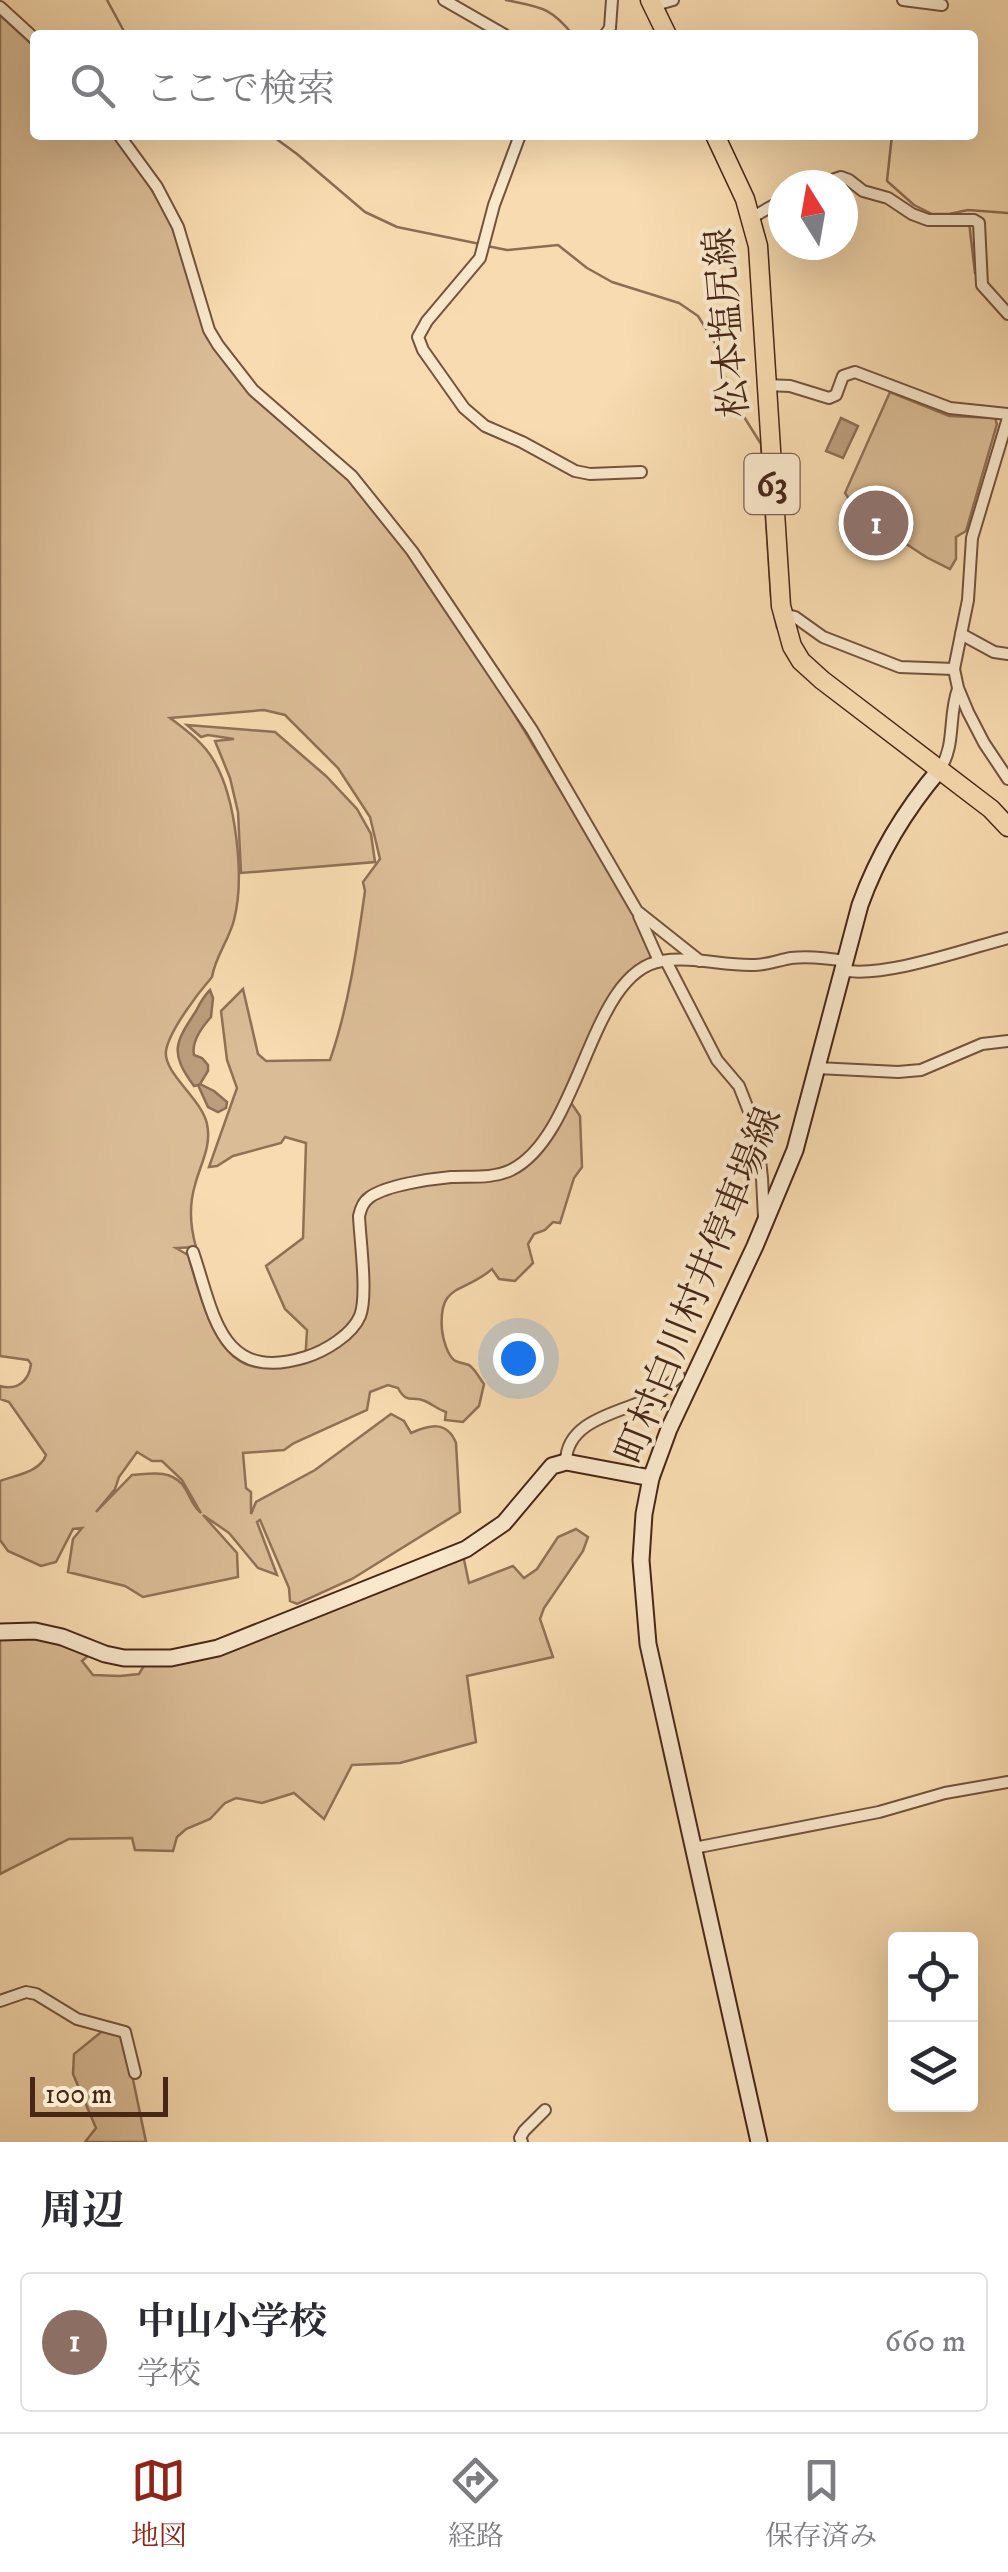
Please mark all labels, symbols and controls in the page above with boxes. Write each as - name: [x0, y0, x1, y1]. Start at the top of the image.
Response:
- search box: [30, 30, 978, 140]
- icon: search: [65, 58, 120, 113]
- text: ここで検索: [145, 66, 335, 114]
- north arrow: [768, 170, 858, 260]
- street label: 松本塩尻線: [696, 226, 760, 420]
- road number: 63: [744, 454, 800, 514]
- pin: 1: [844, 486, 908, 560]
- street label: 町村白川村井停車場線: [606, 1101, 793, 1471]
- your location: [493, 1333, 544, 1384]
- map controls: [888, 1932, 978, 2112]
- button: locate: [888, 1932, 978, 2022]
- button: layers: [888, 2022, 978, 2112]
- scale bar: [30, 2072, 168, 2116]
- text: 100 m: [45, 2077, 112, 2112]
- text: 周辺: [40, 2186, 124, 2238]
- text: 中山小学校: [137, 2299, 327, 2347]
- text: 1: [69, 2322, 80, 2362]
- text: 660 m: [885, 2322, 966, 2362]
- text: 学校: [137, 2355, 201, 2395]
- tab: 地図: [131, 2453, 187, 2554]
- tab: 経路: [448, 2453, 504, 2554]
- tab: 保存済み: [765, 2453, 877, 2554]

